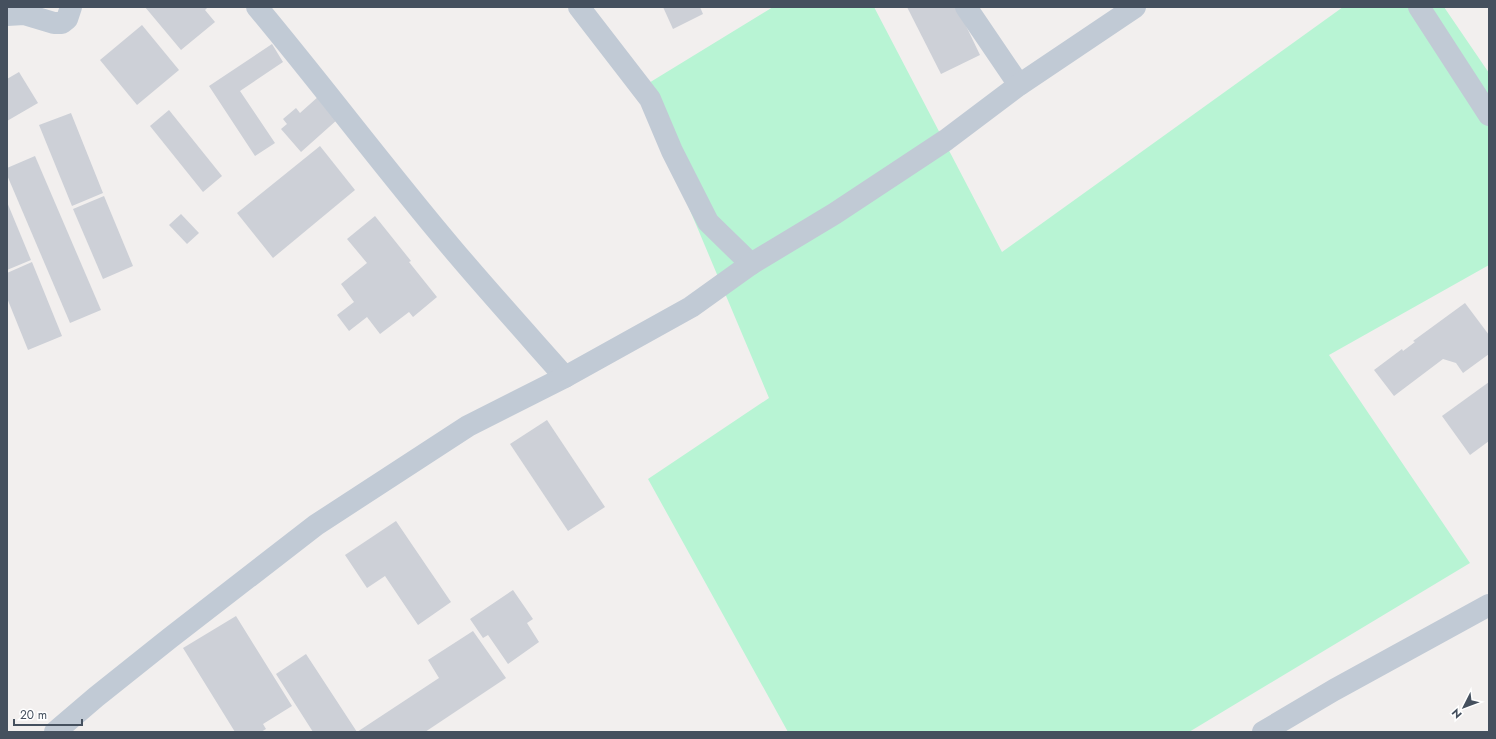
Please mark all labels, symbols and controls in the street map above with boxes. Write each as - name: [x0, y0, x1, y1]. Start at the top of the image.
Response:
- north arrow: [1444, 687, 1484, 727]
- scale bar: [14, 701, 82, 727]
- text: N: [1448, 705, 1465, 722]
- text: 20 m: [20, 706, 47, 724]

